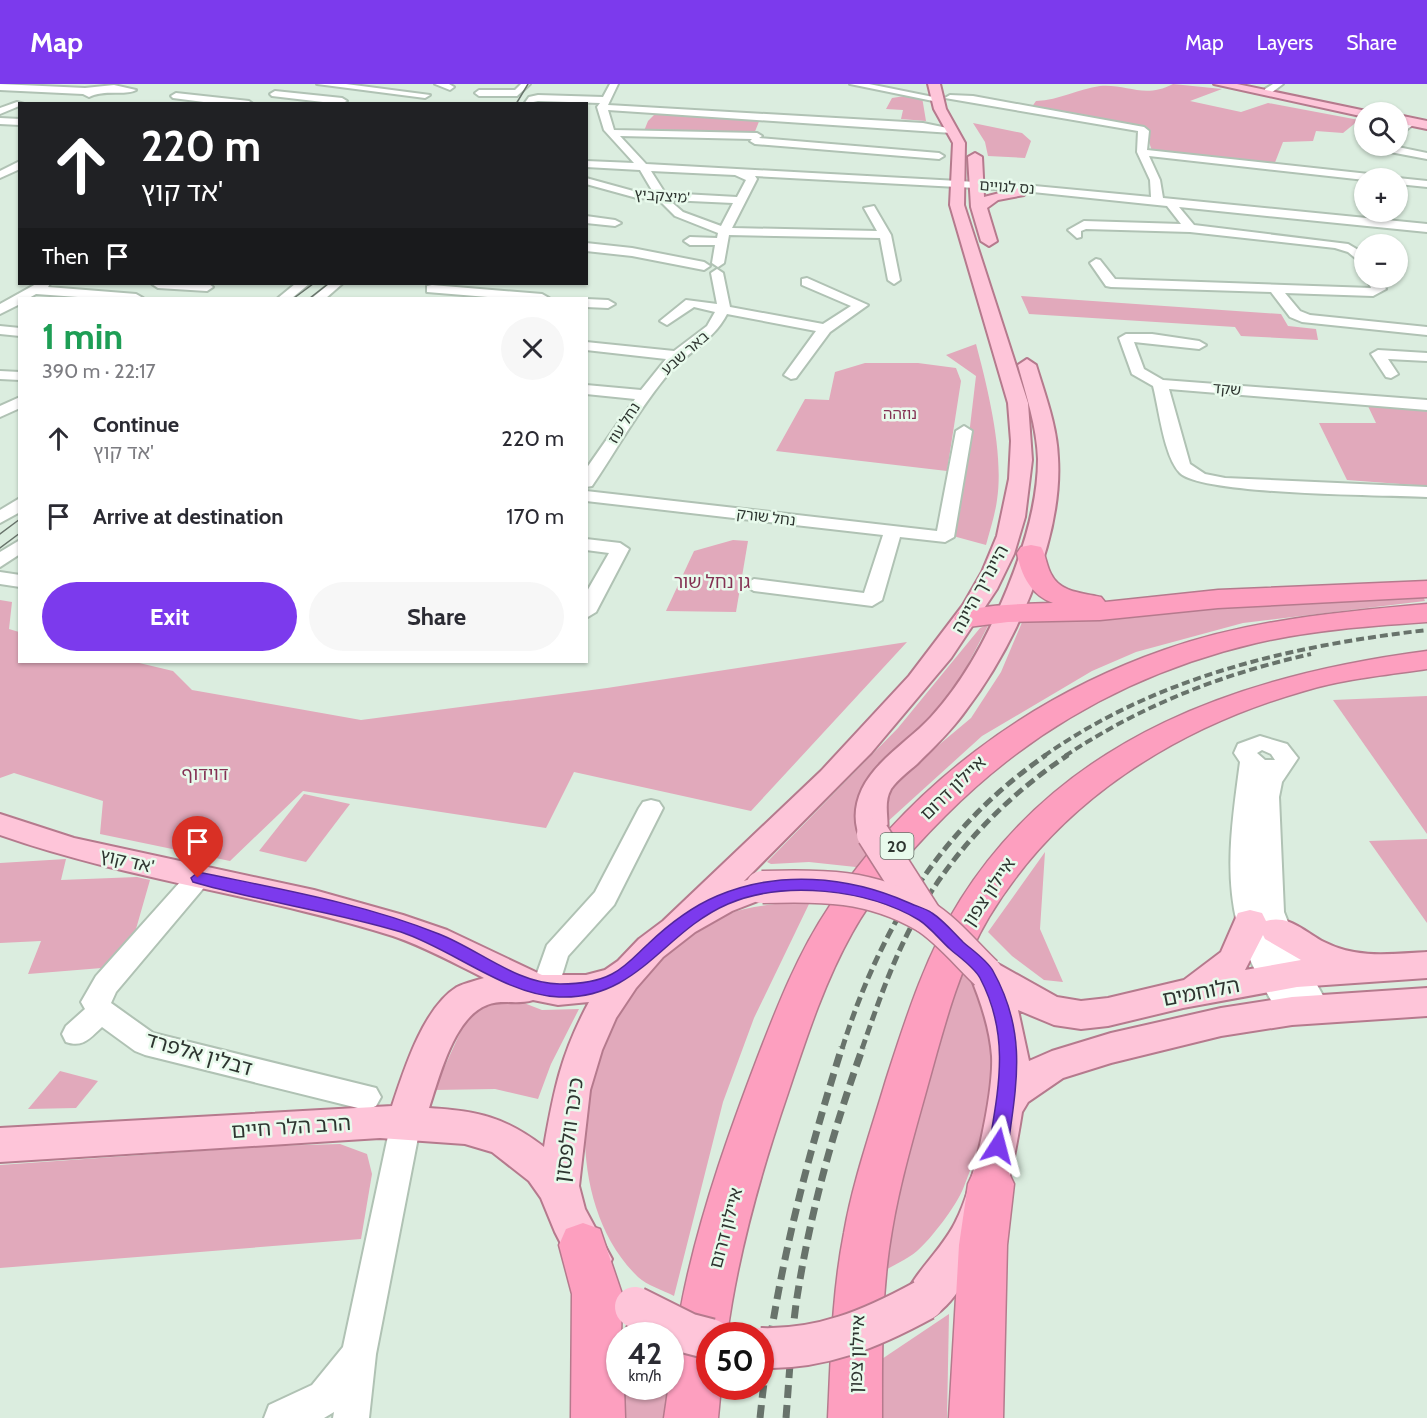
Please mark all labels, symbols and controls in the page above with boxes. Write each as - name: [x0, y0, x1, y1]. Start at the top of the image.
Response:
- text: Map: [30, 25, 83, 59]
- text: Map: [1185, 30, 1224, 55]
- text: Layers: [1257, 30, 1313, 55]
- text: Share: [1346, 30, 1397, 55]
- map controls: [1354, 102, 1408, 288]
- button: search: [1354, 102, 1408, 156]
- text: 220 m: [141, 120, 261, 172]
- icon: ahead: [42, 126, 120, 204]
- button: +: [1354, 168, 1408, 222]
- text: אד קוץ': [141, 175, 223, 208]
- street label: נס לגויים: [979, 176, 1035, 198]
- street label: מיצקביץ': [634, 185, 691, 207]
- button: −: [1354, 234, 1408, 288]
- icon: arrive: [101, 240, 134, 273]
- text: Then: [42, 243, 89, 270]
- text: 1 min: [42, 314, 123, 358]
- button: close: [501, 317, 564, 380]
- street label: באר שבע: [657, 327, 713, 379]
- text: 390 m · 22:17: [42, 359, 156, 383]
- street label: שקד: [1212, 379, 1242, 399]
- street label: נחל עוז: [604, 399, 644, 447]
- park label: נוזהה: [883, 405, 917, 423]
- text: Continue: [93, 411, 179, 438]
- icon: ahead: [42, 422, 75, 455]
- text: 220 m: [501, 425, 564, 452]
- text: אד קוץ': [93, 440, 154, 464]
- icon: arrive: [42, 500, 75, 533]
- text: Arrive at destination: [93, 503, 283, 530]
- text: 170 m: [506, 503, 564, 530]
- street label: נחל שורק: [735, 504, 797, 530]
- street label: היינריך היינה: [947, 541, 1013, 637]
- park label: גן נחל שור: [674, 571, 751, 593]
- button: Exit: [42, 582, 297, 651]
- button: Share: [309, 582, 564, 651]
- street label: איילון דרום: [916, 751, 990, 825]
- park label: דוידוף: [182, 763, 229, 785]
- pin: [172, 816, 223, 878]
- icon: arrive: [181, 825, 214, 858]
- road number: 20: [880, 833, 914, 859]
- street label: אד קוץ': [98, 844, 156, 878]
- street label: איילון צפון: [958, 853, 1020, 931]
- street label: הלוחמים: [1160, 972, 1242, 1011]
- street label: דבלין אלפרד: [143, 1026, 255, 1081]
- street label: כיכר וולפסון: [549, 1076, 588, 1184]
- street label: הרב הלר חיים: [230, 1110, 352, 1143]
- position arrow: [966, 1114, 1030, 1178]
- street label: איילון דרום: [705, 1185, 747, 1271]
- street label: איילון צפון: [845, 1315, 869, 1393]
- speed limit sign: 50: [696, 1322, 774, 1400]
- text: 42: [628, 1335, 662, 1372]
- text: km/h: [629, 1367, 661, 1385]

